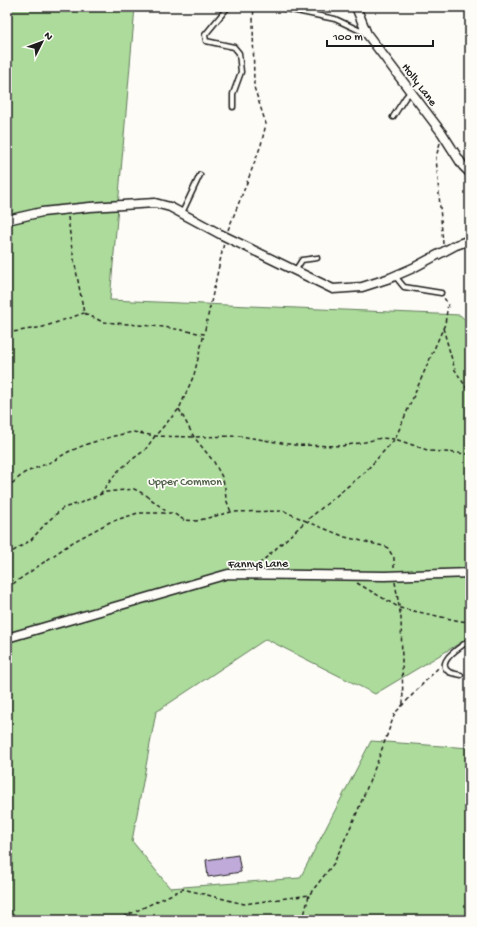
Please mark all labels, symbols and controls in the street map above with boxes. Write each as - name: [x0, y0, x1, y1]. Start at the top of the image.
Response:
- north arrow: [22, 22, 62, 62]
- scale bar: [327, 22, 433, 48]
- text: N: [41, 30, 55, 43]
- text: 100 m: [332, 31, 363, 45]
- street label: Holly Lane: [398, 61, 440, 110]
- park label: Upper Common: [148, 476, 222, 490]
- street label: Fannys Lane: [227, 557, 289, 573]

